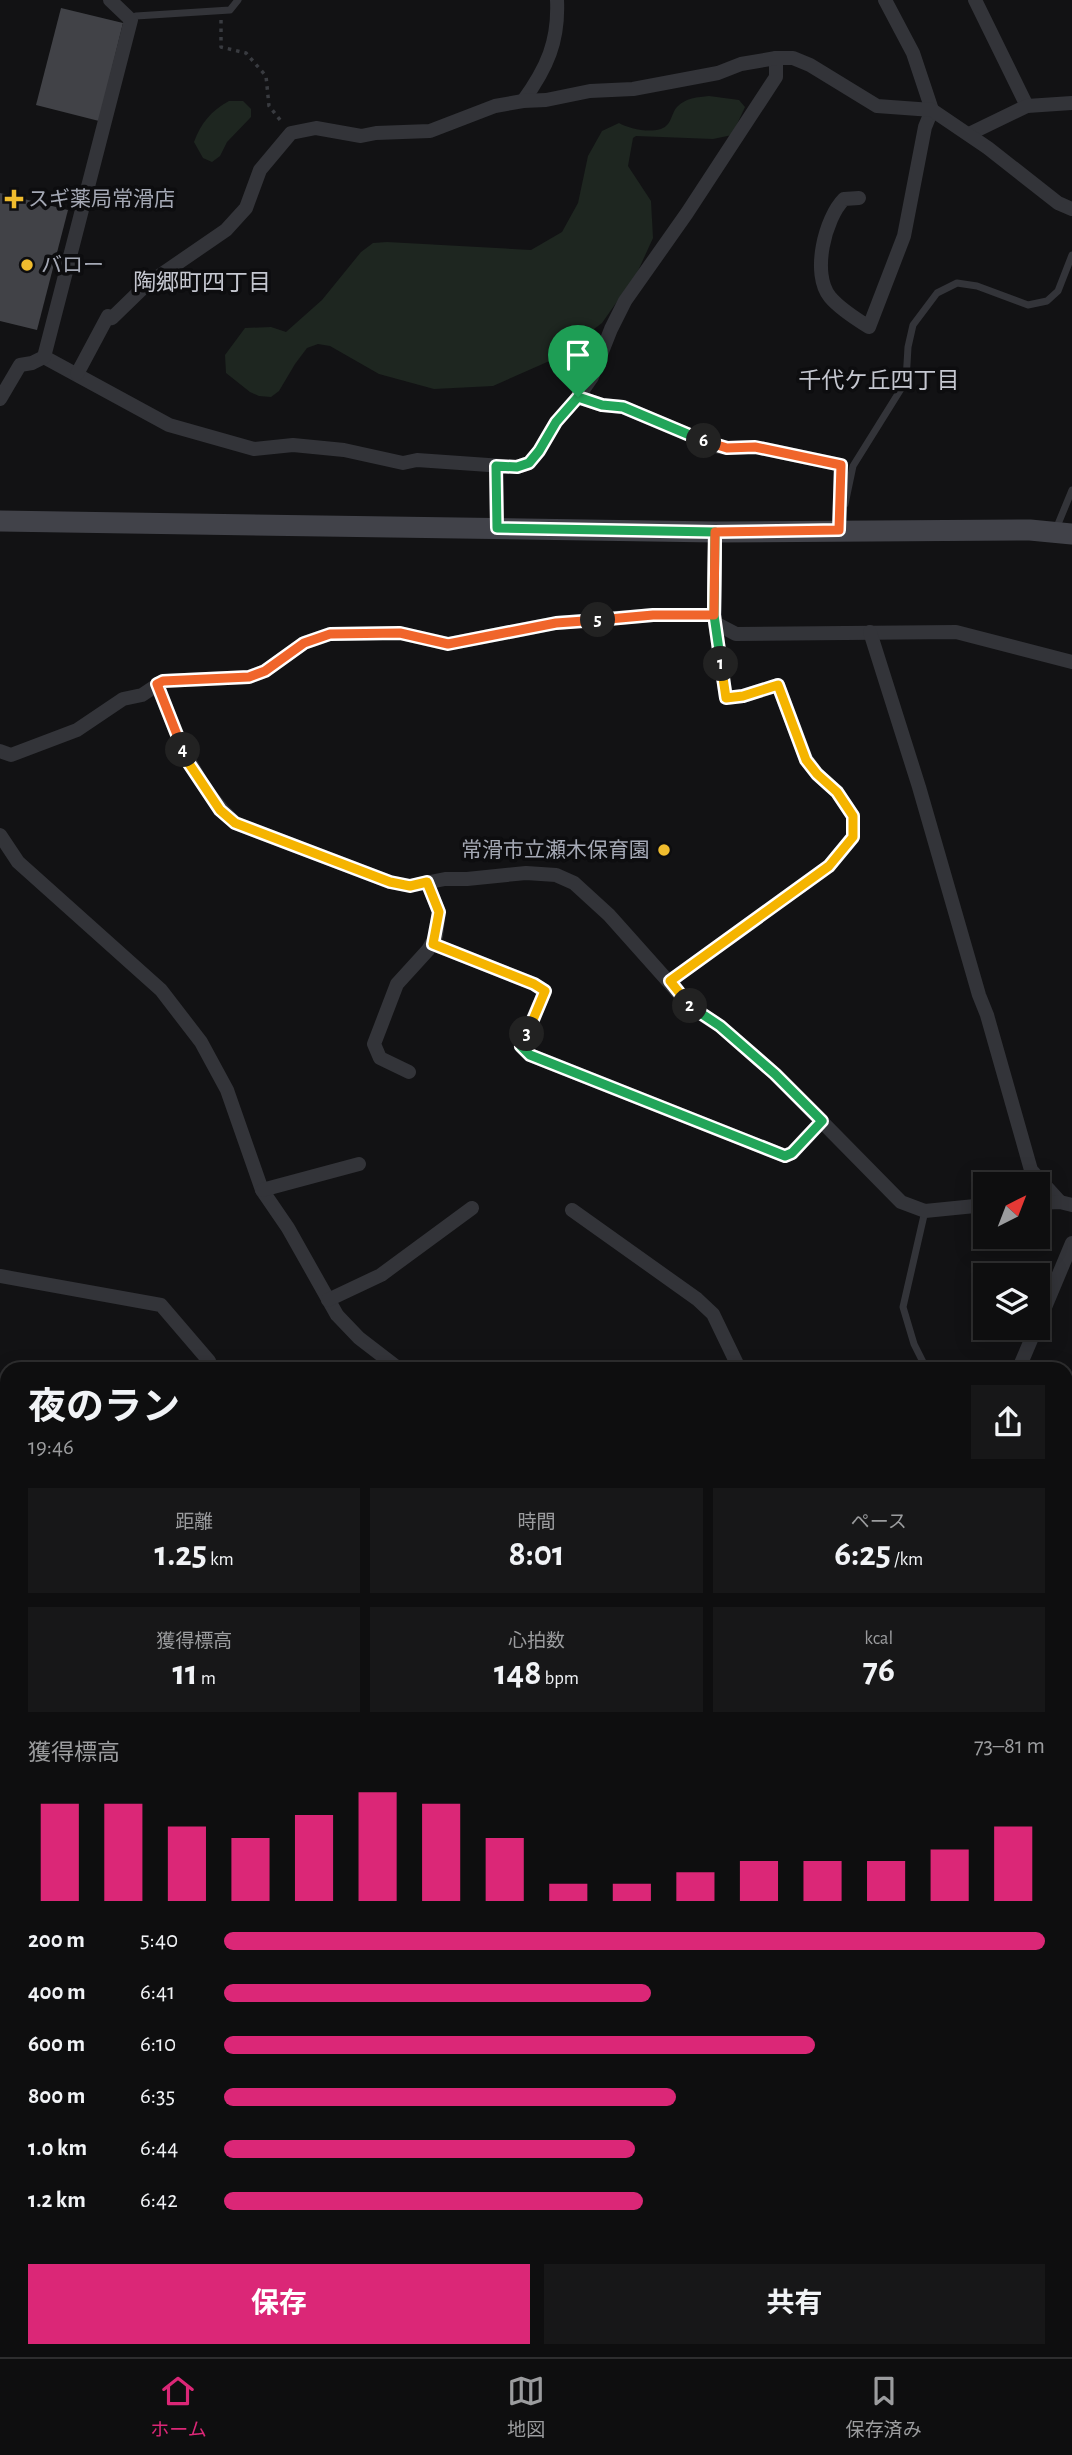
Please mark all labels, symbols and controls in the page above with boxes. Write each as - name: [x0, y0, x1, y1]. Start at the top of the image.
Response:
- place label: スギ薬局常滑店: [28, 188, 175, 210]
- marker: スギ薬局常滑店: [6, 191, 22, 207]
- place label: バロー: [41, 254, 104, 276]
- marker: バロー: [19, 257, 35, 273]
- district label: 陶郷町四丁目: [133, 270, 271, 295]
- pin: [548, 325, 608, 397]
- icon: arrive: [559, 336, 597, 374]
- district label: 千代ケ丘四丁目: [799, 369, 960, 393]
- pin: 6: [686, 424, 722, 458]
- text: 6: [699, 431, 708, 450]
- pin: 5: [580, 602, 616, 638]
- text: 5: [593, 610, 602, 629]
- pin: 1: [704, 646, 738, 682]
- text: 1: [717, 654, 724, 673]
- pin: 4: [166, 732, 200, 768]
- text: 4: [178, 740, 187, 759]
- place label: 常滑市立瀬木保育園: [461, 839, 650, 861]
- marker: 常滑市立瀬木保育園: [656, 842, 672, 858]
- pin: 2: [672, 988, 708, 1024]
- text: 2: [685, 996, 694, 1015]
- pin: 3: [510, 1016, 544, 1052]
- text: 3: [522, 1024, 531, 1043]
- north arrow: [973, 1172, 1050, 1250]
- map controls: [973, 1172, 1050, 1340]
- button: layers: [973, 1263, 1050, 1340]
- button: share: [971, 1385, 1045, 1459]
- text: 夜のラン: [28, 1389, 180, 1427]
- text: 19:46: [28, 1436, 74, 1459]
- text: 距離: [175, 1513, 213, 1532]
- text: 時間: [517, 1513, 556, 1532]
- text: ペース: [851, 1513, 907, 1532]
- text: 1.25: [155, 1537, 207, 1572]
- text: 8:01: [508, 1537, 565, 1572]
- text: 6:25: [834, 1537, 891, 1572]
- text: km: [207, 1550, 234, 1569]
- text: /km: [891, 1550, 923, 1569]
- text: kcal: [864, 1629, 893, 1648]
- text: 獲得標高: [156, 1632, 232, 1651]
- text: 心拍数: [508, 1632, 565, 1651]
- text: 76: [863, 1653, 895, 1688]
- text: 11: [172, 1656, 198, 1691]
- text: 148: [494, 1656, 541, 1691]
- text: m: [198, 1669, 216, 1688]
- text: bpm: [541, 1669, 579, 1688]
- text: 73–81 m: [974, 1735, 1045, 1758]
- text: 獲得標高: [28, 1742, 120, 1765]
- text: 200 m: [28, 1929, 85, 1952]
- text: 5:40: [140, 1929, 178, 1952]
- text: 400 m: [28, 1981, 86, 2004]
- text: 6:41: [140, 1981, 175, 2004]
- text: 600 m: [28, 2033, 85, 2056]
- text: 6:10: [140, 2033, 176, 2056]
- text: 800 m: [28, 2085, 85, 2108]
- text: 6:35: [140, 2085, 175, 2108]
- text: 1.0 km: [28, 2137, 87, 2160]
- text: 6:44: [140, 2137, 178, 2160]
- text: 1.2 km: [28, 2189, 86, 2212]
- text: 6:42: [140, 2189, 178, 2212]
- button: 保存: [28, 2264, 530, 2344]
- button: 共有: [544, 2264, 1045, 2344]
- tab: ホーム: [150, 2372, 207, 2442]
- tab: 地図: [507, 2372, 545, 2442]
- tab: 保存済み: [846, 2372, 922, 2442]

